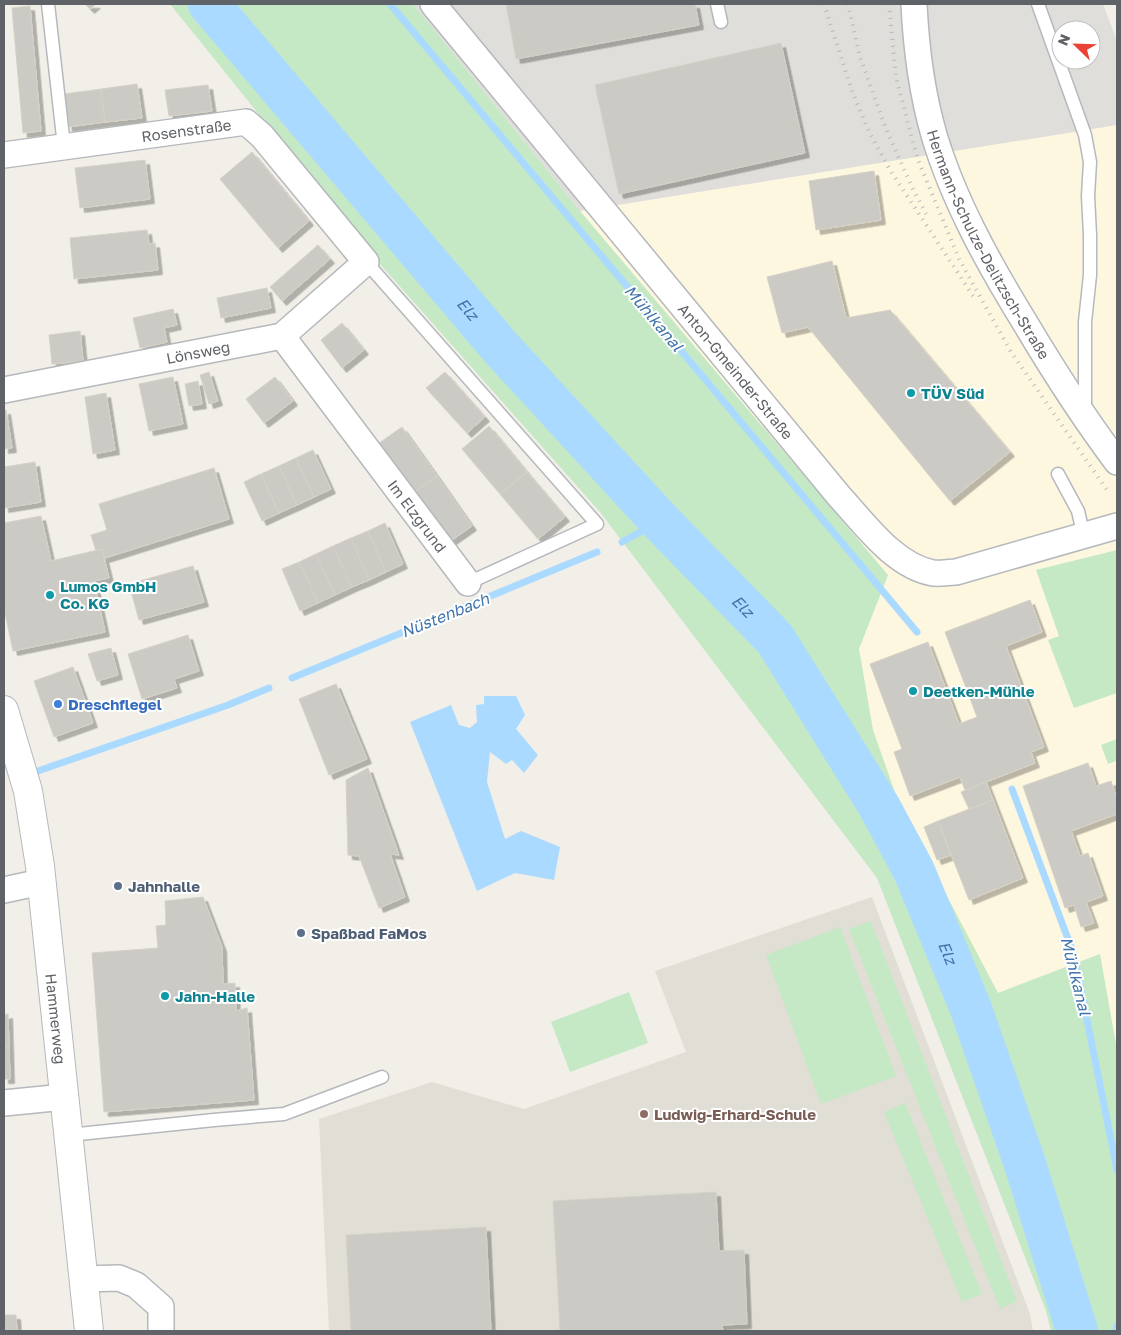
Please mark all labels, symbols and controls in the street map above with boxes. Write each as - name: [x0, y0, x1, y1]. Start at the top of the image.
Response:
- north arrow: [1051, 20, 1101, 70]
- text: N: [1054, 32, 1073, 48]
- street label: Rosenstraße: [140, 115, 233, 145]
- street label: Hermann-Schulze-Delitzsch-Straße: [924, 127, 1054, 362]
- water label: Mühlkanal: [621, 281, 688, 356]
- water label: Elz: [453, 294, 484, 326]
- street label: Anton-Gmeinder-Straße: [675, 300, 797, 443]
- street label: Lönsweg: [165, 337, 231, 367]
- place label: TÜV Süd: [921, 384, 984, 402]
- marker: TÜV Süd: [905, 387, 917, 399]
- street label: Im Elzgrund: [384, 476, 450, 556]
- place label: Lumos GmbH Co. KG: [60, 577, 156, 612]
- water label: Nüstenbach: [398, 588, 493, 642]
- marker: Lumos GmbH Co. KG: [44, 589, 56, 601]
- water label: Elz: [728, 591, 759, 623]
- place label: Deetken-Mühle: [923, 682, 1035, 700]
- marker: Deetken-Mühle: [907, 685, 919, 697]
- place label: Dreschflegel: [68, 695, 162, 713]
- marker: Dreschflegel: [52, 698, 64, 710]
- place label: Jahnhalle: [128, 877, 200, 895]
- marker: Jahnhalle: [112, 880, 124, 892]
- place label: Spaßbad FaMos: [311, 924, 427, 942]
- marker: Spaßbad FaMos: [295, 927, 307, 939]
- water label: Mühlkanal: [1057, 935, 1096, 1018]
- water label: Elz: [934, 938, 962, 969]
- street label: Hammerweg: [42, 972, 70, 1065]
- place label: Jahn-Halle: [175, 987, 255, 1005]
- marker: Jahn-Halle: [159, 990, 171, 1002]
- place label: Ludwig-Erhard-Schule: [654, 1105, 816, 1123]
- marker: Ludwig-Erhard-Schule: [638, 1108, 650, 1120]

